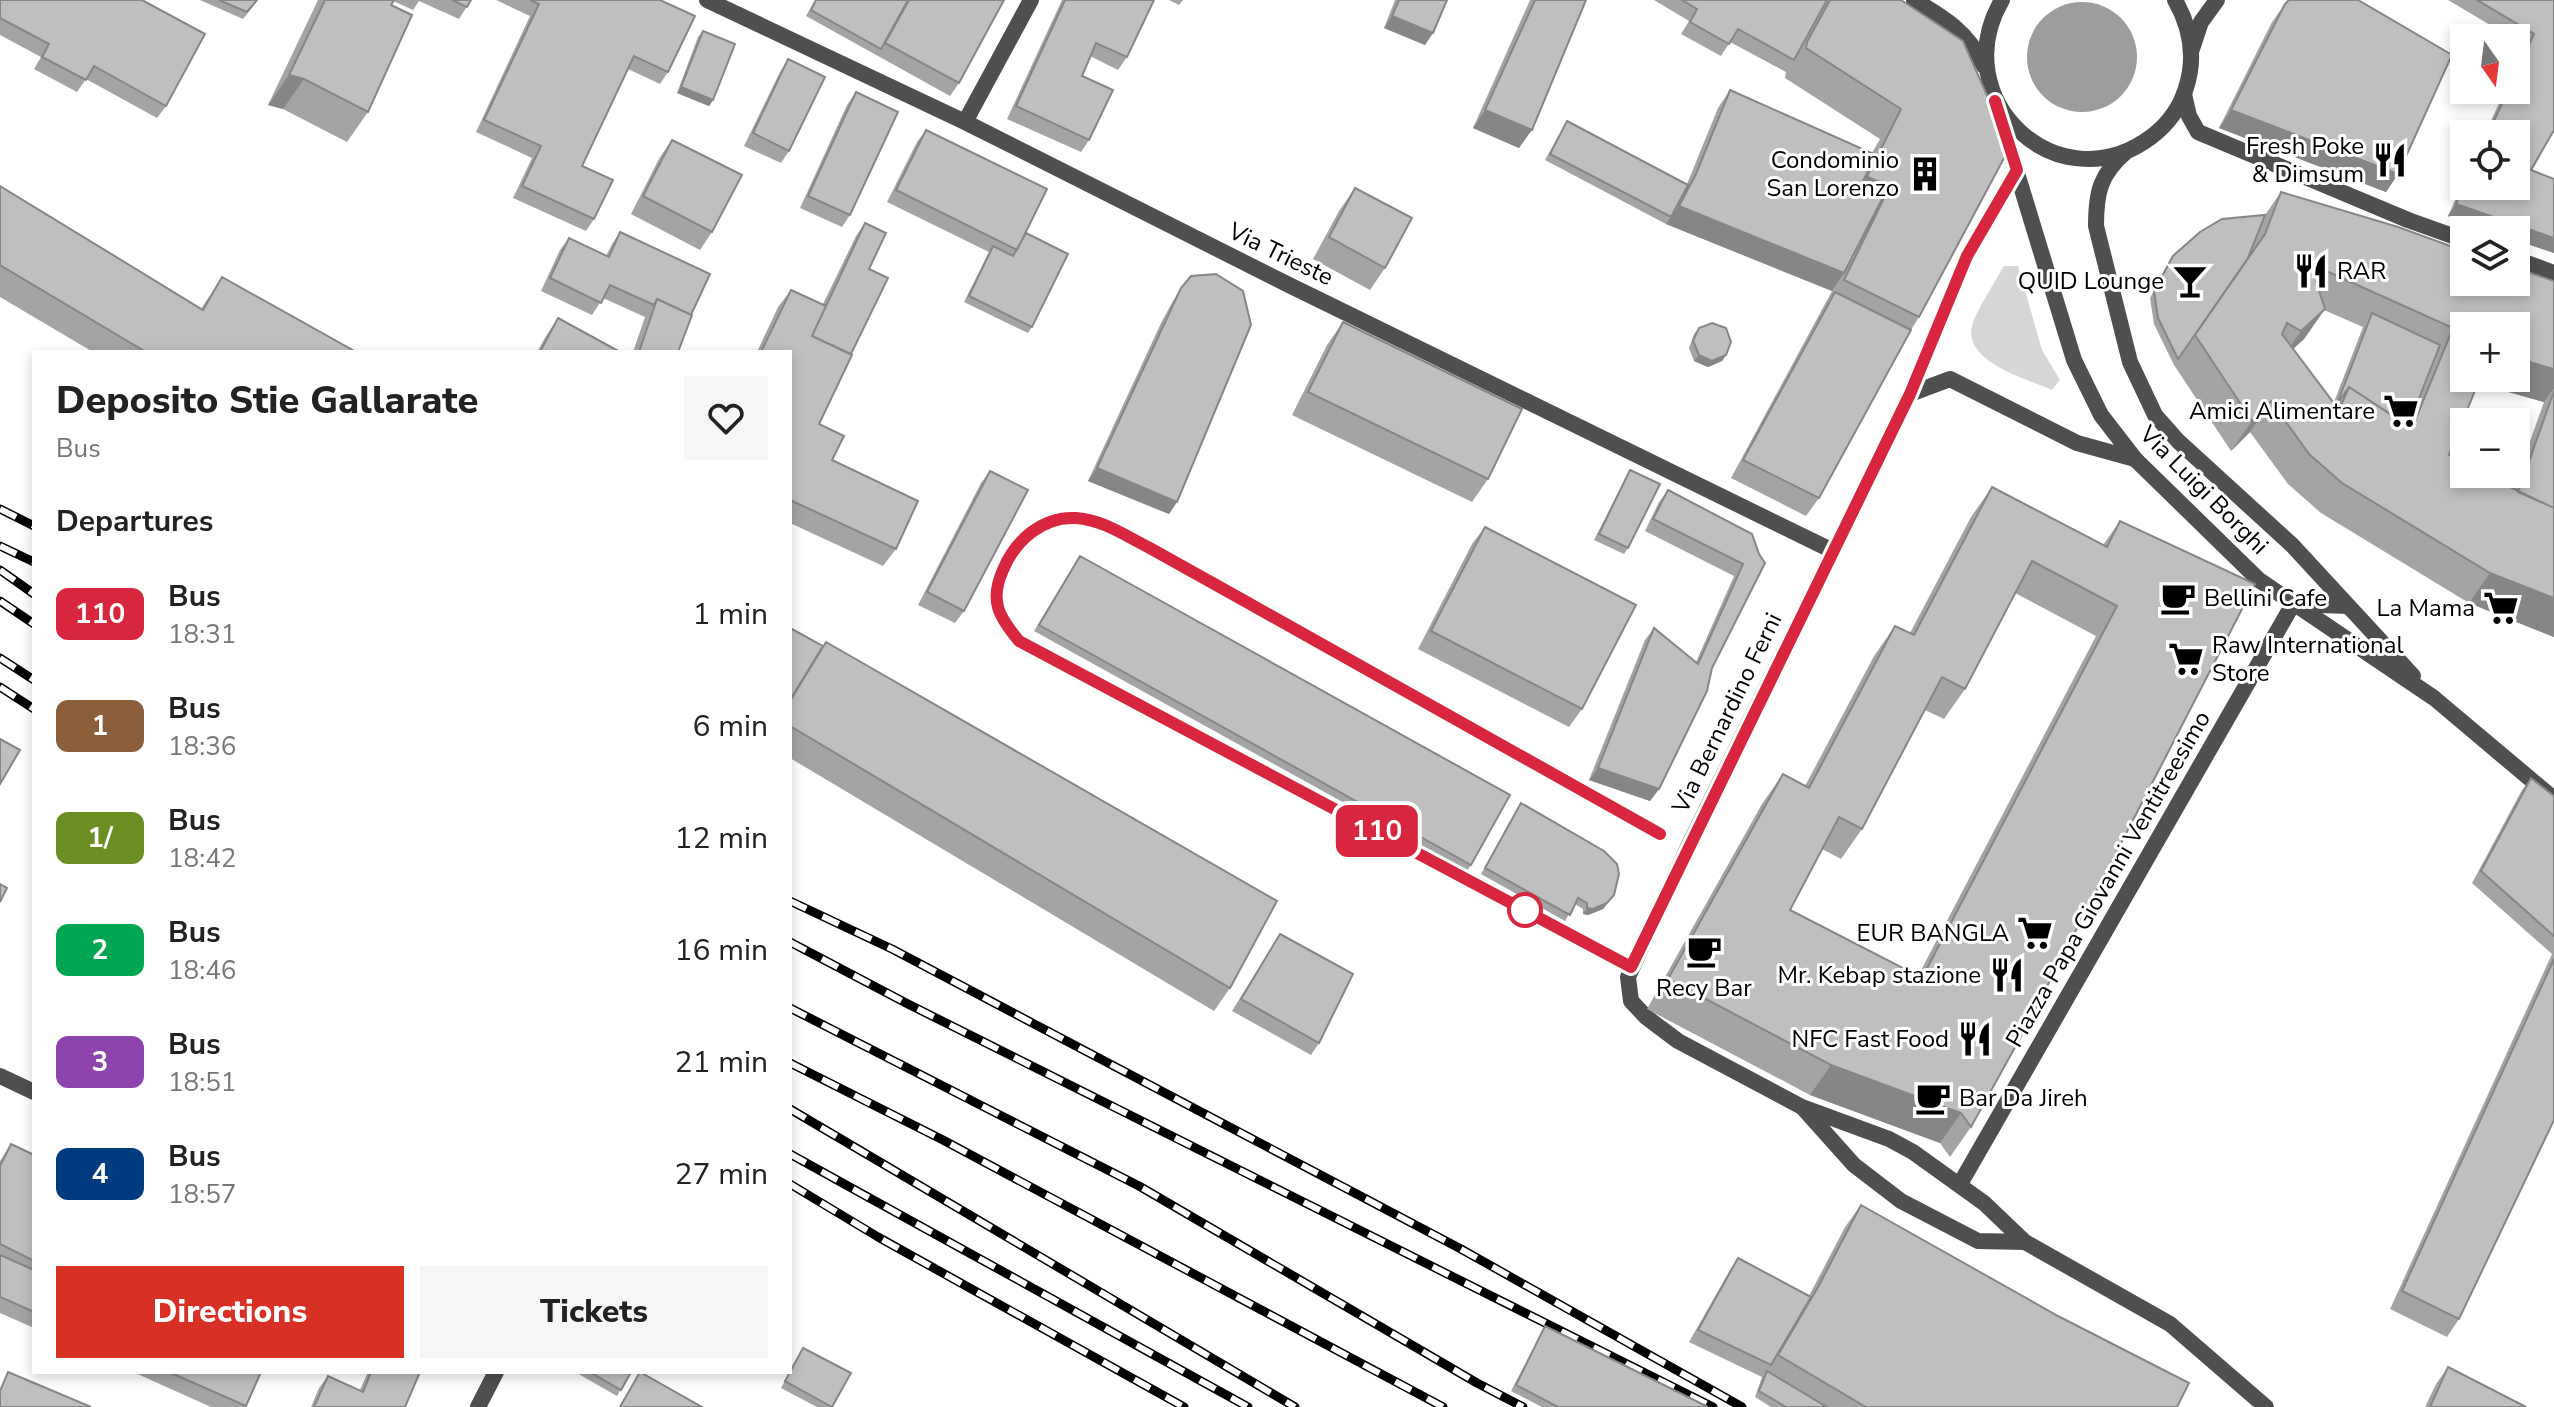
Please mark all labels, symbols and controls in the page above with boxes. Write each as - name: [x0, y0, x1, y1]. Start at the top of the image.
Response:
- north arrow: [2450, 24, 2530, 104]
- map controls: [2450, 24, 2530, 488]
- button: locate: [2450, 120, 2530, 200]
- place label: Fresh Poke & Dimsum: [2246, 130, 2364, 190]
- restaurant icon: Fresh Poke & Dimsum: [2371, 141, 2409, 179]
- place label: Condominio San Lorenzo: [1766, 144, 1899, 204]
- building icon: Condominio San Lorenzo: [1906, 155, 1944, 193]
- street label: Via Trieste: [1222, 214, 1339, 293]
- button: layers: [2450, 216, 2530, 296]
- restaurant icon: RAR: [2292, 252, 2330, 290]
- place label: RAR: [2337, 255, 2386, 287]
- bar icon: QUID Lounge: [2171, 262, 2209, 300]
- place label: QUID Lounge: [2018, 265, 2164, 297]
- button: +: [2450, 312, 2530, 392]
- text: Deposito Stie Gallarate: [56, 375, 478, 426]
- button: heart: [684, 376, 768, 460]
- supermarket icon: Amici Alimentare: [2382, 392, 2420, 430]
- place label: Amici Alimentare: [2189, 395, 2375, 427]
- button: −: [2450, 408, 2530, 488]
- street label: Via Luigi Borghi: [2132, 418, 2275, 561]
- text: Bus: [56, 431, 101, 466]
- text: Departures: [56, 501, 213, 542]
- text: Bus: [168, 576, 221, 617]
- cafe icon: Bellini Cafe: [2159, 579, 2197, 617]
- place label: Bellini Cafe: [2204, 582, 2327, 614]
- supermarket icon: La Mama: [2482, 589, 2520, 627]
- place label: La Mama: [2377, 592, 2475, 624]
- text: 1 min: [693, 594, 768, 635]
- text: 110: [75, 595, 125, 633]
- street label: Via Bernardino Ferni: [1664, 607, 1789, 819]
- text: 18:31: [168, 617, 236, 652]
- place label: Raw International Store: [2212, 629, 2404, 689]
- supermarket icon: Raw International Store: [2167, 640, 2205, 678]
- text: Bus: [168, 688, 221, 729]
- street label: Piazza Papa Giovanni Ventitreesimo: [1998, 705, 2218, 1053]
- text: 6 min: [693, 706, 768, 747]
- text: 1: [92, 707, 108, 745]
- text: 18:36: [168, 729, 236, 764]
- text: Bus: [168, 800, 221, 841]
- line badge: 110: [1331, 805, 1423, 857]
- text: 110: [1352, 812, 1402, 850]
- text: 12 min: [675, 818, 768, 859]
- text: 1/: [87, 819, 113, 857]
- text: 18:42: [168, 841, 236, 876]
- unlabelled marker: [1508, 893, 1542, 927]
- text: Bus: [168, 912, 221, 953]
- supermarket icon: EUR BANGLA: [2016, 914, 2054, 952]
- place label: EUR BANGLA: [1857, 917, 2009, 949]
- text: 16 min: [675, 930, 768, 971]
- text: 2: [92, 931, 108, 969]
- cafe icon: Recy Bar: [1685, 932, 1723, 970]
- text: 18:46: [168, 953, 236, 988]
- restaurant icon: Mr. Kebap stazione: [1988, 956, 2026, 994]
- place label: Mr. Kebap stazione: [1777, 959, 1981, 991]
- place label: Recy Bar: [1656, 972, 1752, 1004]
- restaurant icon: NFC Fast Food: [1956, 1020, 1994, 1058]
- place label: NFC Fast Food: [1791, 1023, 1949, 1055]
- text: Bus: [168, 1024, 221, 1065]
- text: 21 min: [675, 1042, 768, 1083]
- text: 3: [92, 1043, 108, 1081]
- text: 18:51: [168, 1065, 236, 1100]
- cafe icon: Bar Da Jireh: [1914, 1079, 1952, 1117]
- place label: Bar Da Jireh: [1959, 1082, 2088, 1114]
- text: Bus: [168, 1136, 221, 1177]
- text: 27 min: [675, 1154, 768, 1195]
- text: 4: [92, 1155, 108, 1193]
- text: 18:57: [168, 1177, 236, 1212]
- button: Directions: [56, 1266, 404, 1358]
- button: Tickets: [420, 1266, 768, 1358]

